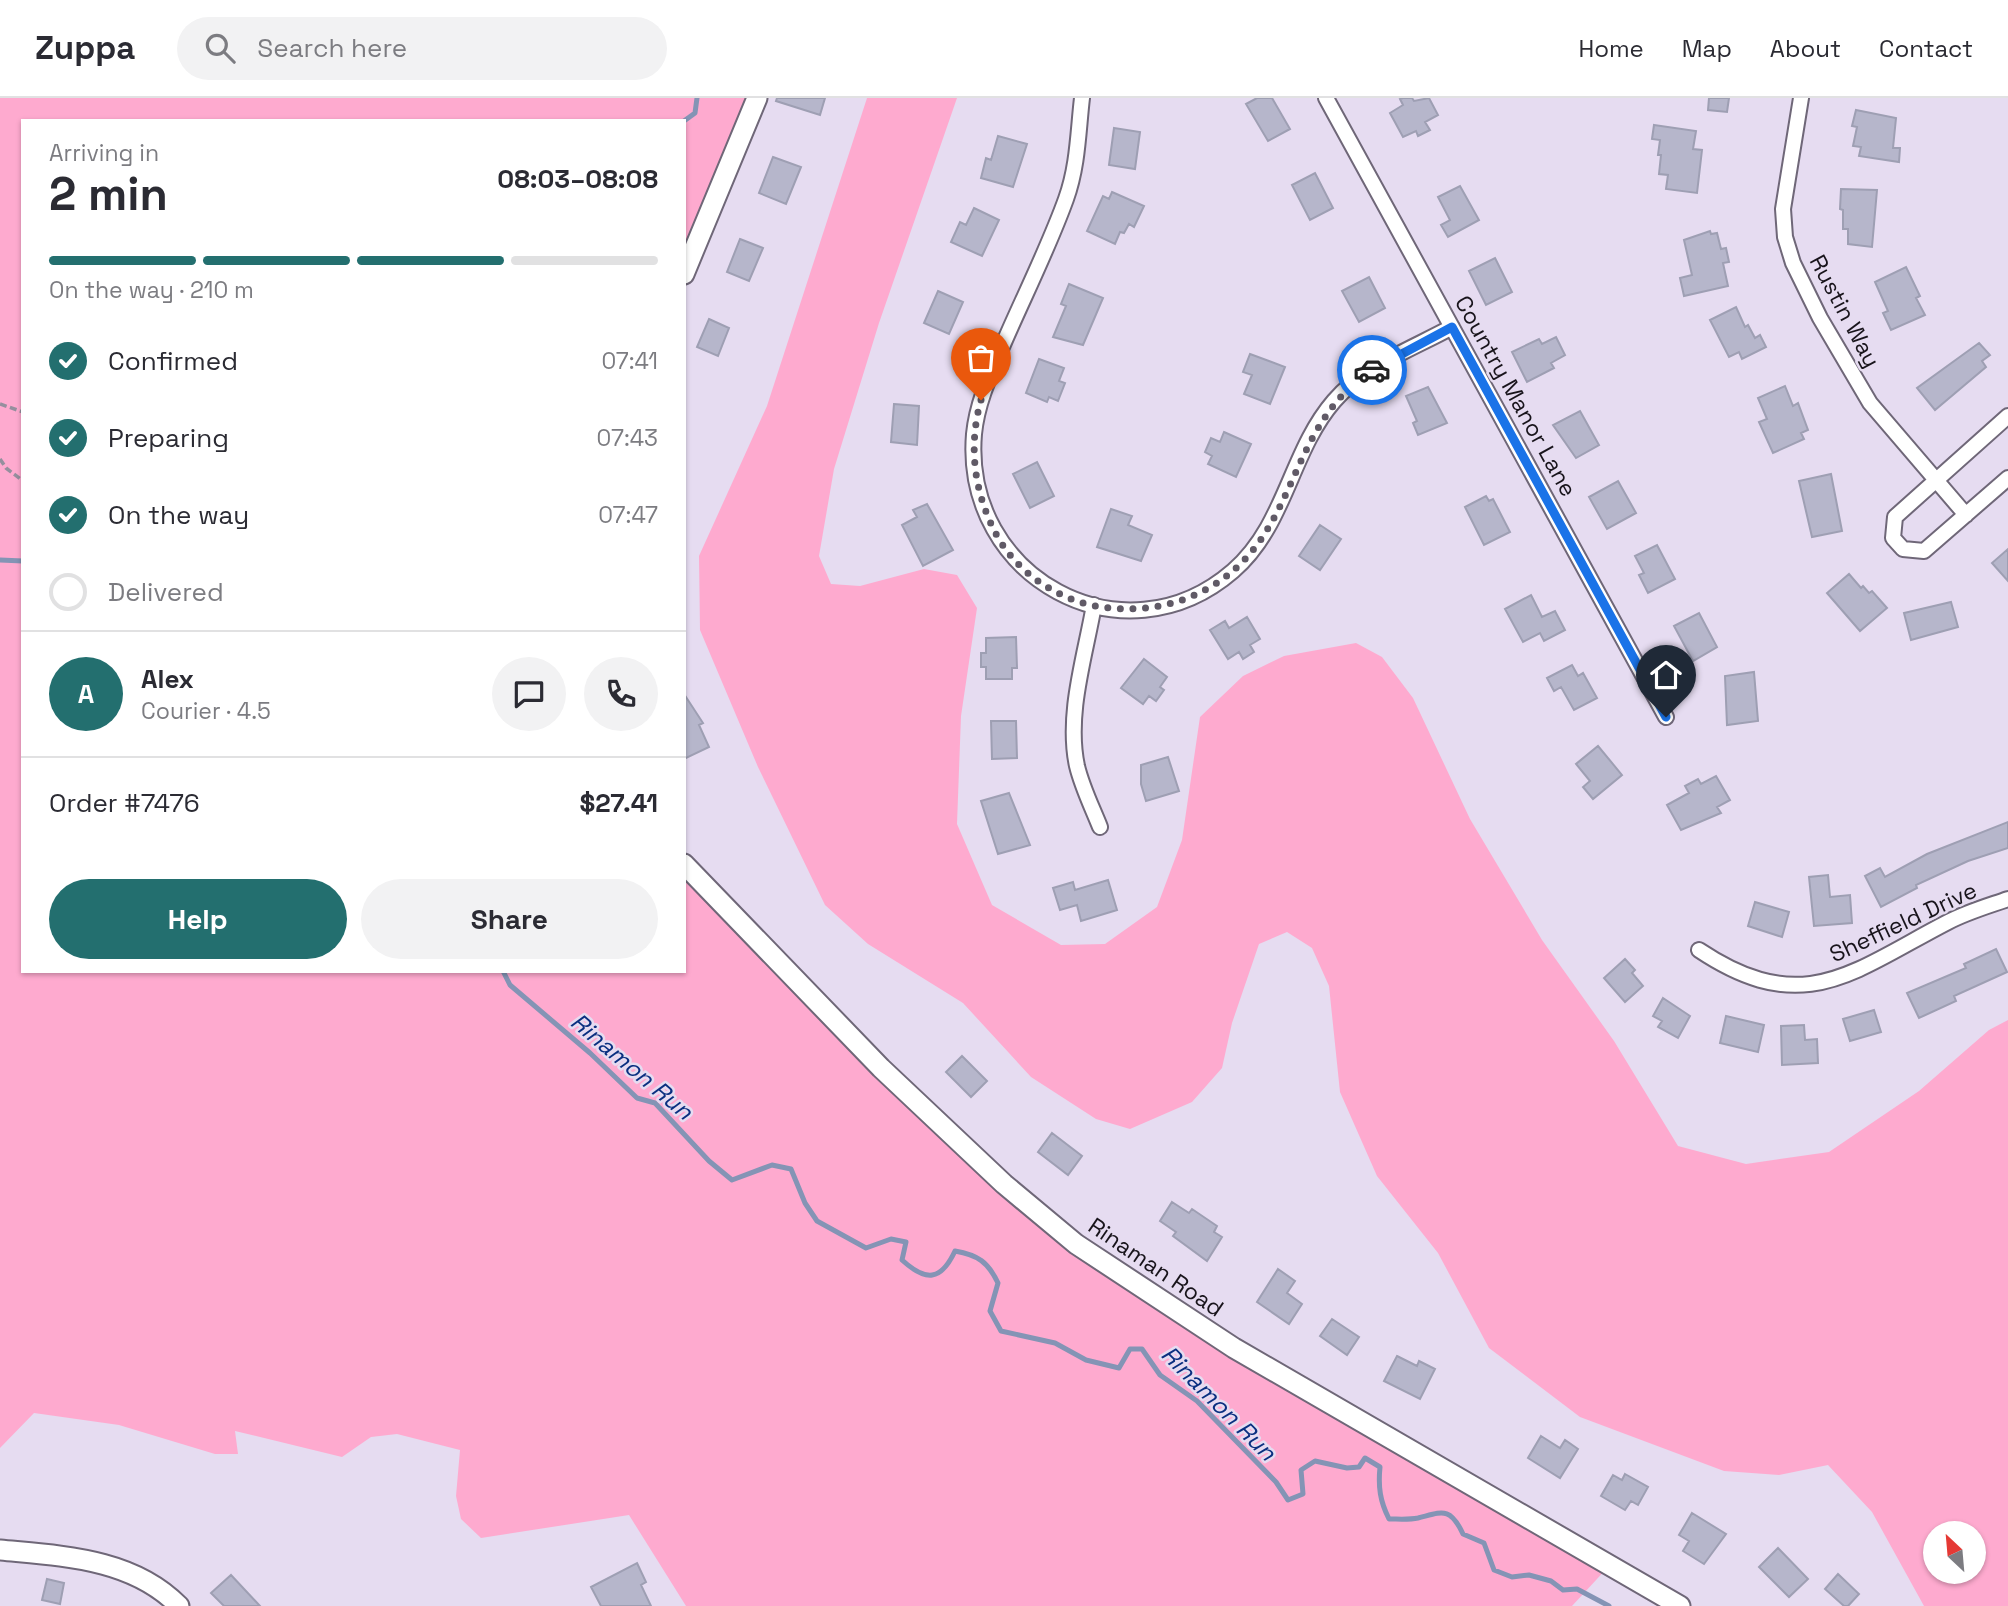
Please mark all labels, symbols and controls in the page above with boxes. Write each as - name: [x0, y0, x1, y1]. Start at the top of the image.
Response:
- search box: [177, 17, 667, 80]
- text: Zuppa: [35, 27, 135, 69]
- icon: search: [201, 29, 239, 67]
- text: Search here: [257, 31, 407, 65]
- text: Home: [1578, 33, 1644, 64]
- text: Map: [1682, 33, 1732, 64]
- text: About: [1770, 33, 1841, 64]
- text: Contact: [1879, 33, 1973, 64]
- text: Arriving in: [49, 138, 159, 168]
- text: 08:03–08:08: [497, 162, 658, 196]
- text: 2 min: [49, 165, 168, 223]
- street label: Rustin Way: [1803, 249, 1887, 373]
- text: On the way · 210 m: [49, 275, 254, 305]
- street label: Country Manor Lane: [1448, 290, 1584, 502]
- pin: [951, 328, 1011, 400]
- courier: [1337, 335, 1407, 405]
- icon: bag: [962, 339, 1000, 377]
- icon: check: [49, 342, 87, 380]
- text: Confirmed: [108, 344, 238, 378]
- text: 07:41: [601, 346, 658, 376]
- icon: car: [1353, 351, 1391, 389]
- icon: check: [49, 419, 87, 457]
- text: Preparing: [108, 421, 229, 455]
- text: 07:43: [597, 423, 658, 453]
- icon: check: [49, 496, 87, 534]
- text: On the way: [108, 498, 249, 532]
- text: 07:47: [598, 500, 658, 530]
- text: Delivered: [108, 575, 224, 609]
- pin: [1636, 645, 1696, 717]
- icon: home: [1647, 656, 1685, 694]
- button: chat: [492, 657, 566, 731]
- button: phone: [584, 657, 658, 731]
- text: Alex: [141, 662, 194, 696]
- text: A: [78, 677, 94, 711]
- text: Courier · 4.5: [141, 696, 271, 726]
- text: Order #7476: [49, 786, 200, 820]
- text: $27.41: [579, 786, 658, 820]
- street label: Sheffield Drive: [1825, 875, 1981, 969]
- button: Help: [49, 879, 347, 959]
- button: Share: [361, 879, 658, 959]
- water label: Rinamon Run: [564, 1006, 701, 1127]
- street label: Rinaman Road: [1083, 1211, 1229, 1323]
- water label: Rinamon Run: [1155, 1339, 1284, 1468]
- north arrow: [1923, 1521, 1986, 1584]
- map controls: [1923, 1521, 1986, 1584]

